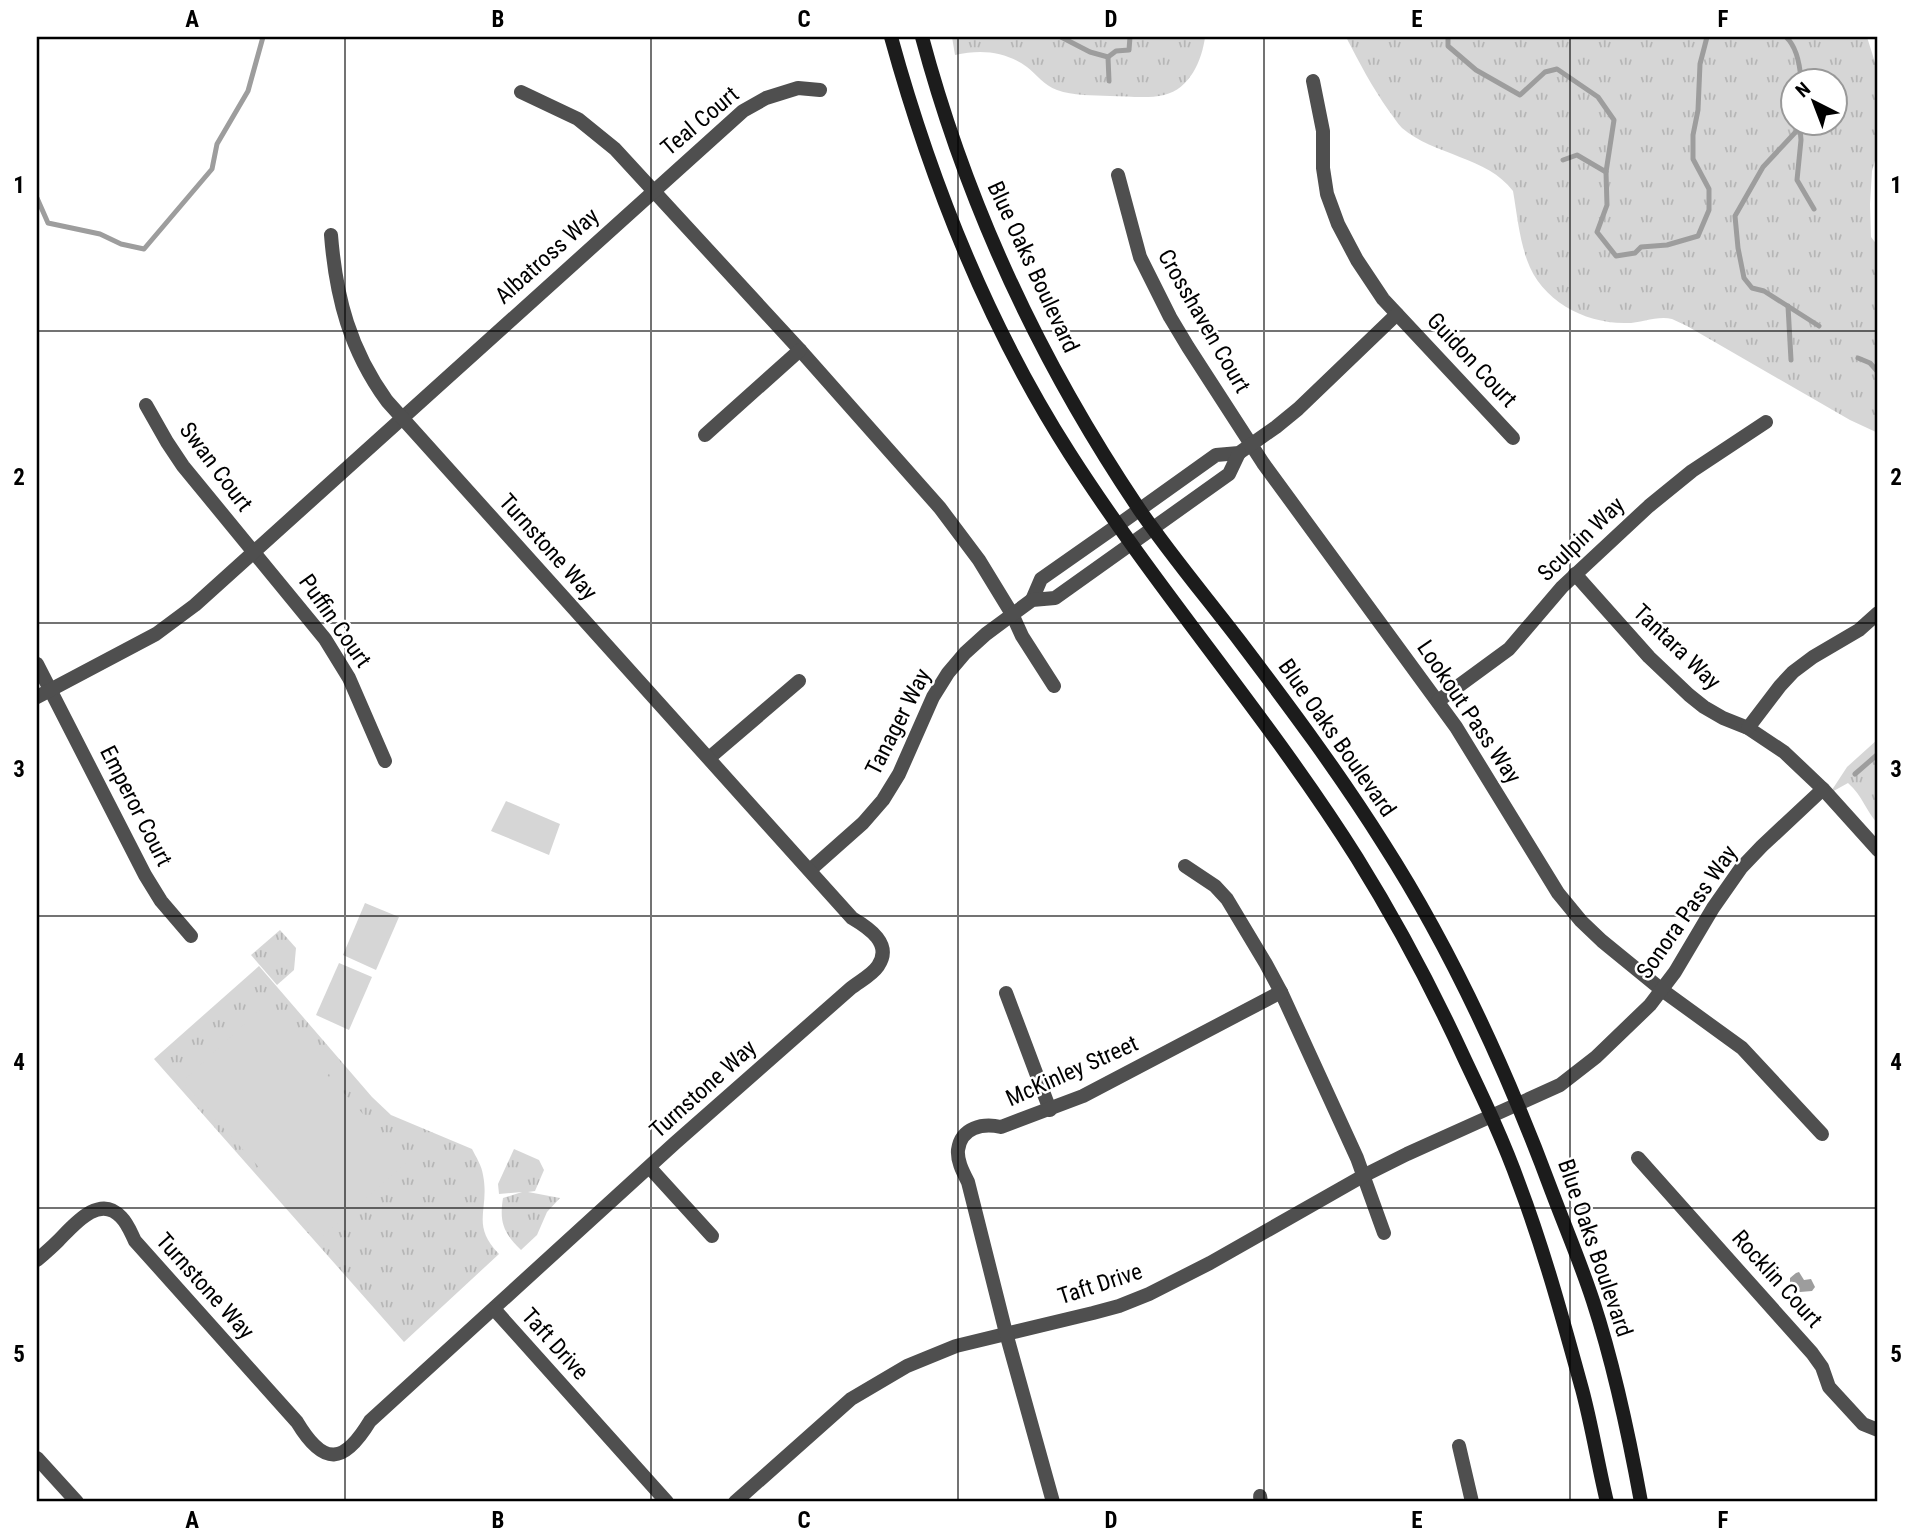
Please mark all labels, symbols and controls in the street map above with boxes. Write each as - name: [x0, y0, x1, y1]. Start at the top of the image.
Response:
- text: A: [185, 6, 199, 33]
- text: B: [492, 6, 504, 33]
- text: C: [797, 6, 811, 33]
- text: D: [1105, 6, 1118, 33]
- text: E: [1411, 6, 1423, 33]
- text: F: [1718, 6, 1729, 33]
- north arrow: [1778, 66, 1848, 136]
- text: N: [1791, 77, 1815, 102]
- street label: Teal Court: [656, 81, 744, 161]
- text: 1: [13, 172, 25, 199]
- text: 1: [1890, 172, 1902, 199]
- street label: Blue Oaks Boulevard: [981, 177, 1085, 357]
- street label: Albatross Way: [490, 202, 605, 309]
- street label: Crosshaven Court: [1152, 244, 1256, 398]
- street label: Guidon Court: [1421, 307, 1523, 413]
- street label: Swan Court: [174, 417, 258, 517]
- text: 2: [13, 464, 25, 491]
- text: 2: [1890, 464, 1902, 491]
- street label: Turnstone Way: [493, 488, 603, 606]
- street label: Sculpin Way: [1532, 491, 1630, 587]
- street label: Puffin Court: [293, 569, 377, 673]
- street label: Tantara Way: [1628, 599, 1727, 696]
- street label: Lookout Pass Way: [1411, 635, 1527, 789]
- street label: Blue Oaks Boulevard: [1273, 654, 1401, 822]
- street label: Tanager Way: [860, 664, 937, 780]
- street label: Emperor Court: [94, 741, 178, 871]
- text: 3: [13, 756, 25, 783]
- text: 3: [1890, 756, 1902, 783]
- street label: Sonora Pass Way: [1631, 840, 1743, 984]
- street label: McKinley Street: [1002, 1030, 1142, 1112]
- street label: Turnstone Way: [644, 1034, 762, 1144]
- text: 4: [13, 1049, 25, 1076]
- text: 4: [1890, 1049, 1902, 1076]
- street label: Blue Oaks Boulevard: [1552, 1156, 1638, 1340]
- street label: Rocklin Court: [1726, 1225, 1828, 1333]
- street label: Turnstone Way: [150, 1227, 260, 1345]
- street label: Taft Drive: [1054, 1258, 1146, 1310]
- street label: Taft Drive: [516, 1303, 594, 1385]
- text: 5: [13, 1341, 25, 1368]
- text: 5: [1890, 1341, 1902, 1368]
- text: A: [185, 1507, 199, 1534]
- text: B: [492, 1507, 504, 1534]
- text: C: [797, 1507, 811, 1534]
- text: D: [1105, 1507, 1118, 1534]
- text: E: [1411, 1507, 1423, 1534]
- text: F: [1718, 1507, 1729, 1534]

